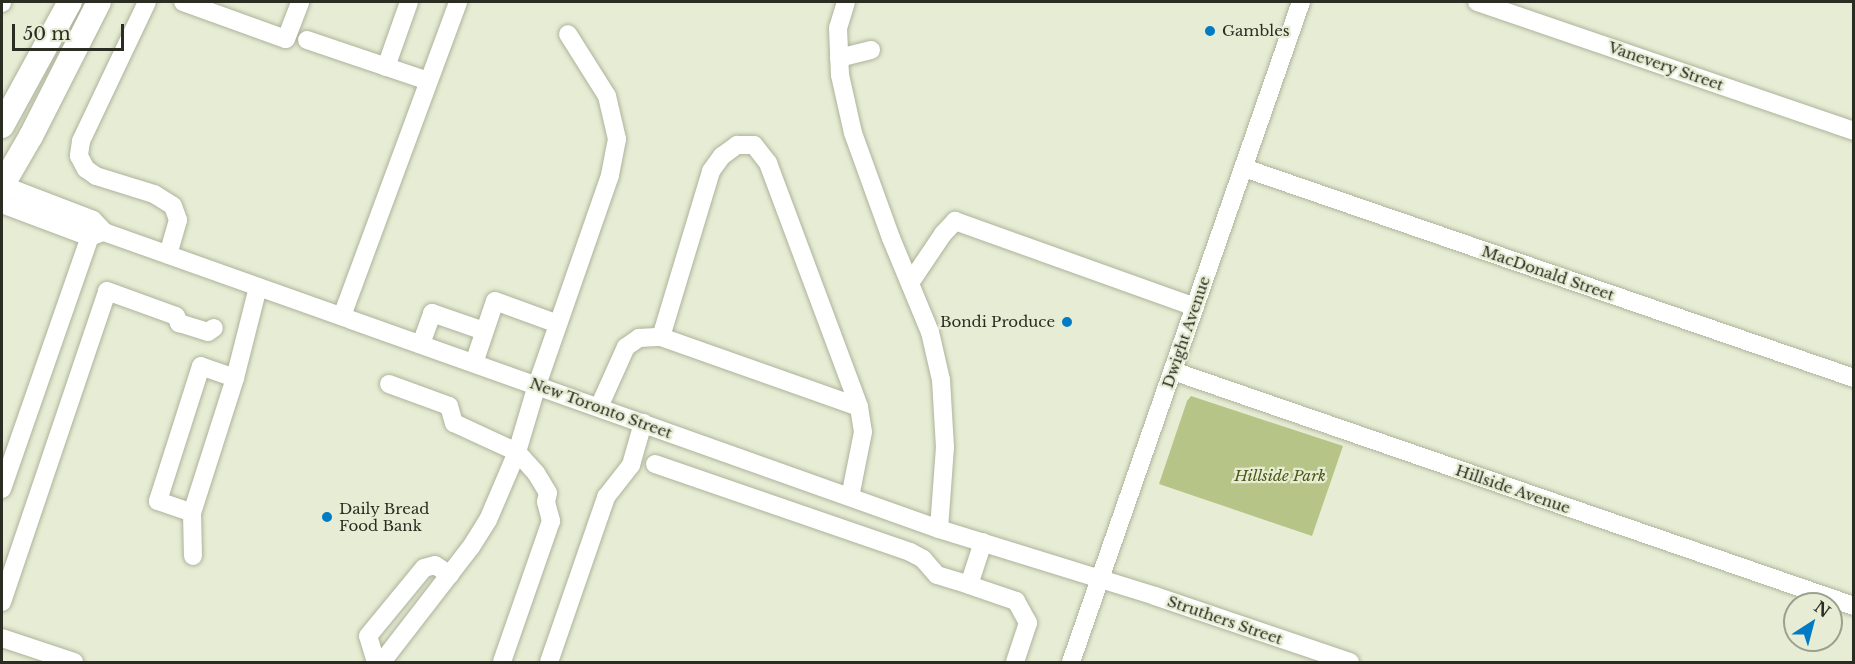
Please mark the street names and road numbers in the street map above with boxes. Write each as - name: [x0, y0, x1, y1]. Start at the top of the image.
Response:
- street label: Vanevery Street: [1606, 38, 1726, 94]
- street label: MacDonald Street: [1479, 242, 1617, 304]
- street label: Dwight Avenue: [1158, 273, 1214, 391]
- street label: New Toronto Street: [527, 374, 675, 442]
- street label: Hillside Avenue: [1453, 461, 1573, 517]
- street label: Struthers Street: [1165, 592, 1285, 648]

